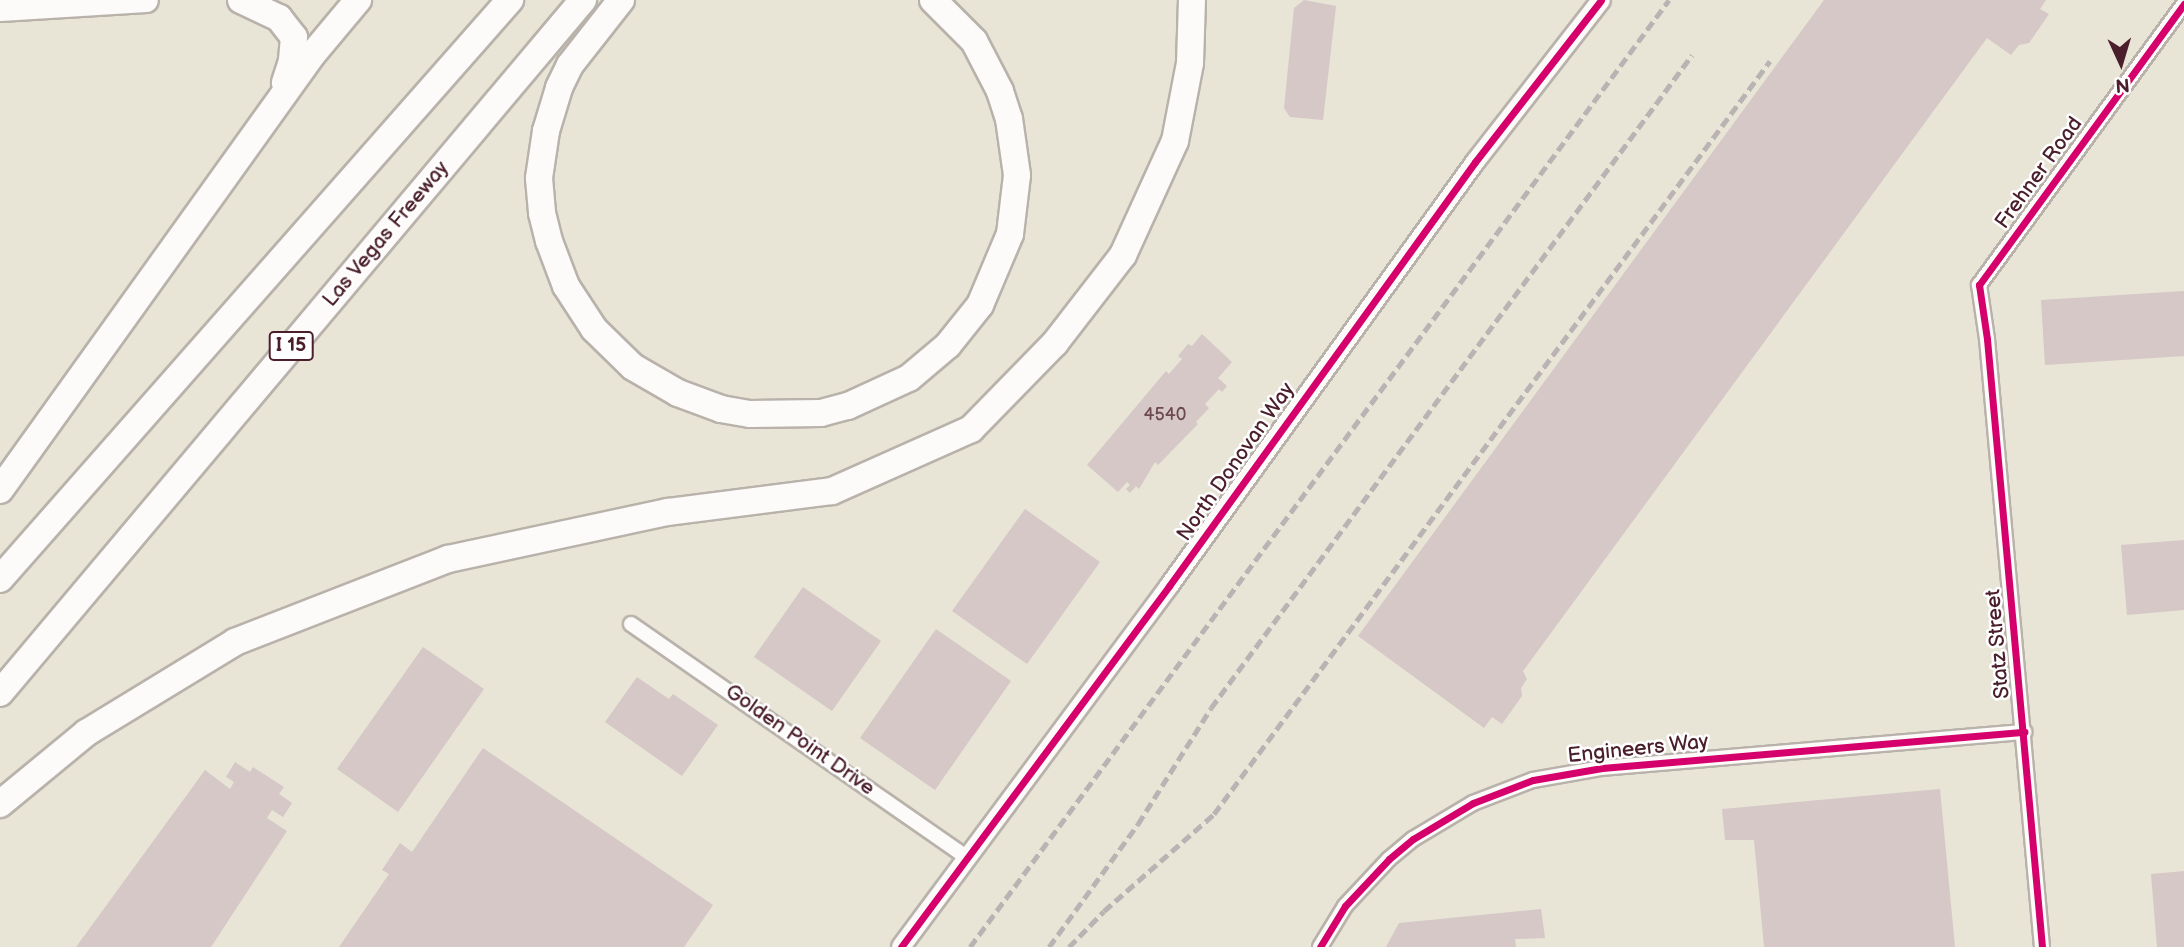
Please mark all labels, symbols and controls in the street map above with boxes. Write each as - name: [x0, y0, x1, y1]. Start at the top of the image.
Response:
- north arrow: [2086, 28, 2156, 98]
- text: N: [2115, 72, 2130, 96]
- street label: Frehner Road: [1990, 112, 2088, 234]
- street label: Las Vegas Freeway: [317, 156, 455, 312]
- road number: I 15: [268, 330, 314, 362]
- street label: North Donovan Way: [1172, 378, 1300, 546]
- house number: 4540: [1144, 404, 1186, 426]
- street label: Statz Street: [1981, 588, 2015, 700]
- street label: Golden Point Drive: [720, 679, 880, 801]
- street label: Engineers Way: [1566, 729, 1710, 769]

